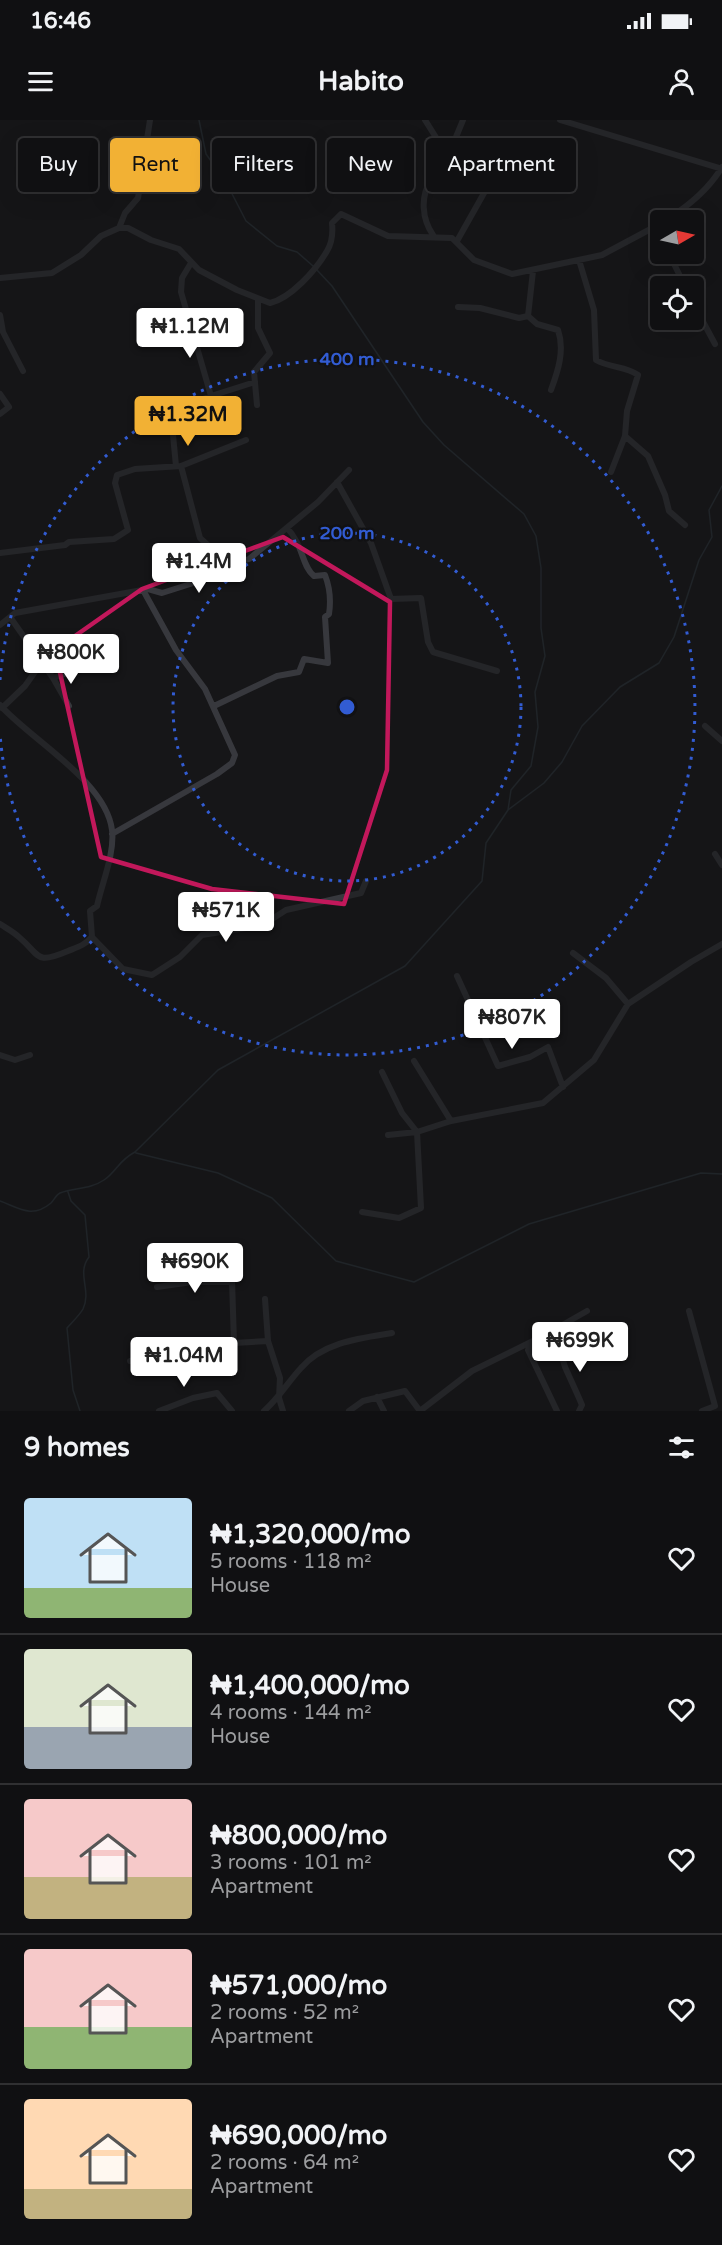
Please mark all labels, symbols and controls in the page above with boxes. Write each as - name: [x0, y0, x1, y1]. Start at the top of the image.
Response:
- text: 16:46: [30, 8, 91, 34]
- icon: menu: [24, 65, 57, 98]
- text: Habito: [318, 65, 404, 98]
- icon: person: [665, 65, 698, 98]
- chip: Buy: [18, 138, 98, 192]
- chip: Rent: [110, 138, 200, 192]
- chip: Filters: [212, 138, 315, 192]
- chip: New: [327, 138, 414, 192]
- chip: Apartment: [426, 138, 576, 192]
- north arrow: [650, 210, 704, 264]
- map controls: [650, 210, 704, 330]
- button: locate: [650, 276, 704, 330]
- pin: ₦1.12M: [141, 308, 239, 359]
- text: ₦1.12M: [151, 315, 229, 339]
- text: 400 m: [319, 348, 375, 370]
- pin: ₦1.32M: [139, 396, 237, 447]
- text: ₦1.32M: [149, 403, 227, 427]
- text: 200 m: [319, 522, 375, 544]
- pin: ₦1.4M: [157, 543, 241, 594]
- text: ₦1.4M: [166, 550, 232, 574]
- pin: ₦800K: [29, 634, 113, 685]
- text: ₦800K: [37, 641, 105, 665]
- centre of rings: [337, 697, 357, 717]
- pin: ₦571K: [184, 892, 268, 943]
- text: ₦571K: [192, 899, 260, 923]
- pin: ₦807K: [470, 999, 554, 1050]
- text: ₦807K: [478, 1006, 546, 1030]
- pin: ₦690K: [153, 1243, 237, 1294]
- text: ₦690K: [161, 1250, 229, 1274]
- pin: ₦699K: [538, 1322, 622, 1373]
- text: ₦699K: [546, 1329, 614, 1353]
- pin: ₦1.04M: [135, 1337, 233, 1388]
- text: ₦1.04M: [145, 1344, 223, 1368]
- icon: filters: [665, 1431, 698, 1464]
- text: 9 homes: [24, 1432, 130, 1463]
- text: ₦1,320,000/mo: [210, 1519, 410, 1550]
- icon: home: [72, 1522, 144, 1594]
- icon: heart: [665, 1542, 698, 1575]
- text: 5 rooms · 118 m²: [210, 1550, 372, 1574]
- text: House: [210, 1574, 270, 1598]
- text: ₦1,400,000/mo: [210, 1670, 410, 1701]
- icon: home: [72, 1673, 144, 1745]
- icon: heart: [665, 1693, 698, 1726]
- text: 4 rooms · 144 m²: [210, 1701, 372, 1725]
- text: House: [210, 1725, 270, 1749]
- text: ₦800,000/mo: [210, 1820, 387, 1851]
- icon: home: [72, 1823, 144, 1895]
- icon: heart: [665, 1843, 698, 1876]
- text: 3 rooms · 101 m²: [210, 1851, 372, 1875]
- text: Apartment: [210, 1875, 313, 1899]
- text: ₦571,000/mo: [210, 1970, 387, 2001]
- icon: home: [72, 1973, 144, 2045]
- icon: heart: [665, 1993, 698, 2026]
- text: 2 rooms · 52 m²: [210, 2001, 359, 2025]
- text: Apartment: [210, 2025, 313, 2049]
- text: ₦690,000/mo: [210, 2120, 387, 2151]
- icon: home: [72, 2123, 144, 2195]
- icon: heart: [665, 2143, 698, 2176]
- text: 2 rooms · 64 m²: [210, 2151, 359, 2175]
- text: Apartment: [210, 2175, 313, 2199]

